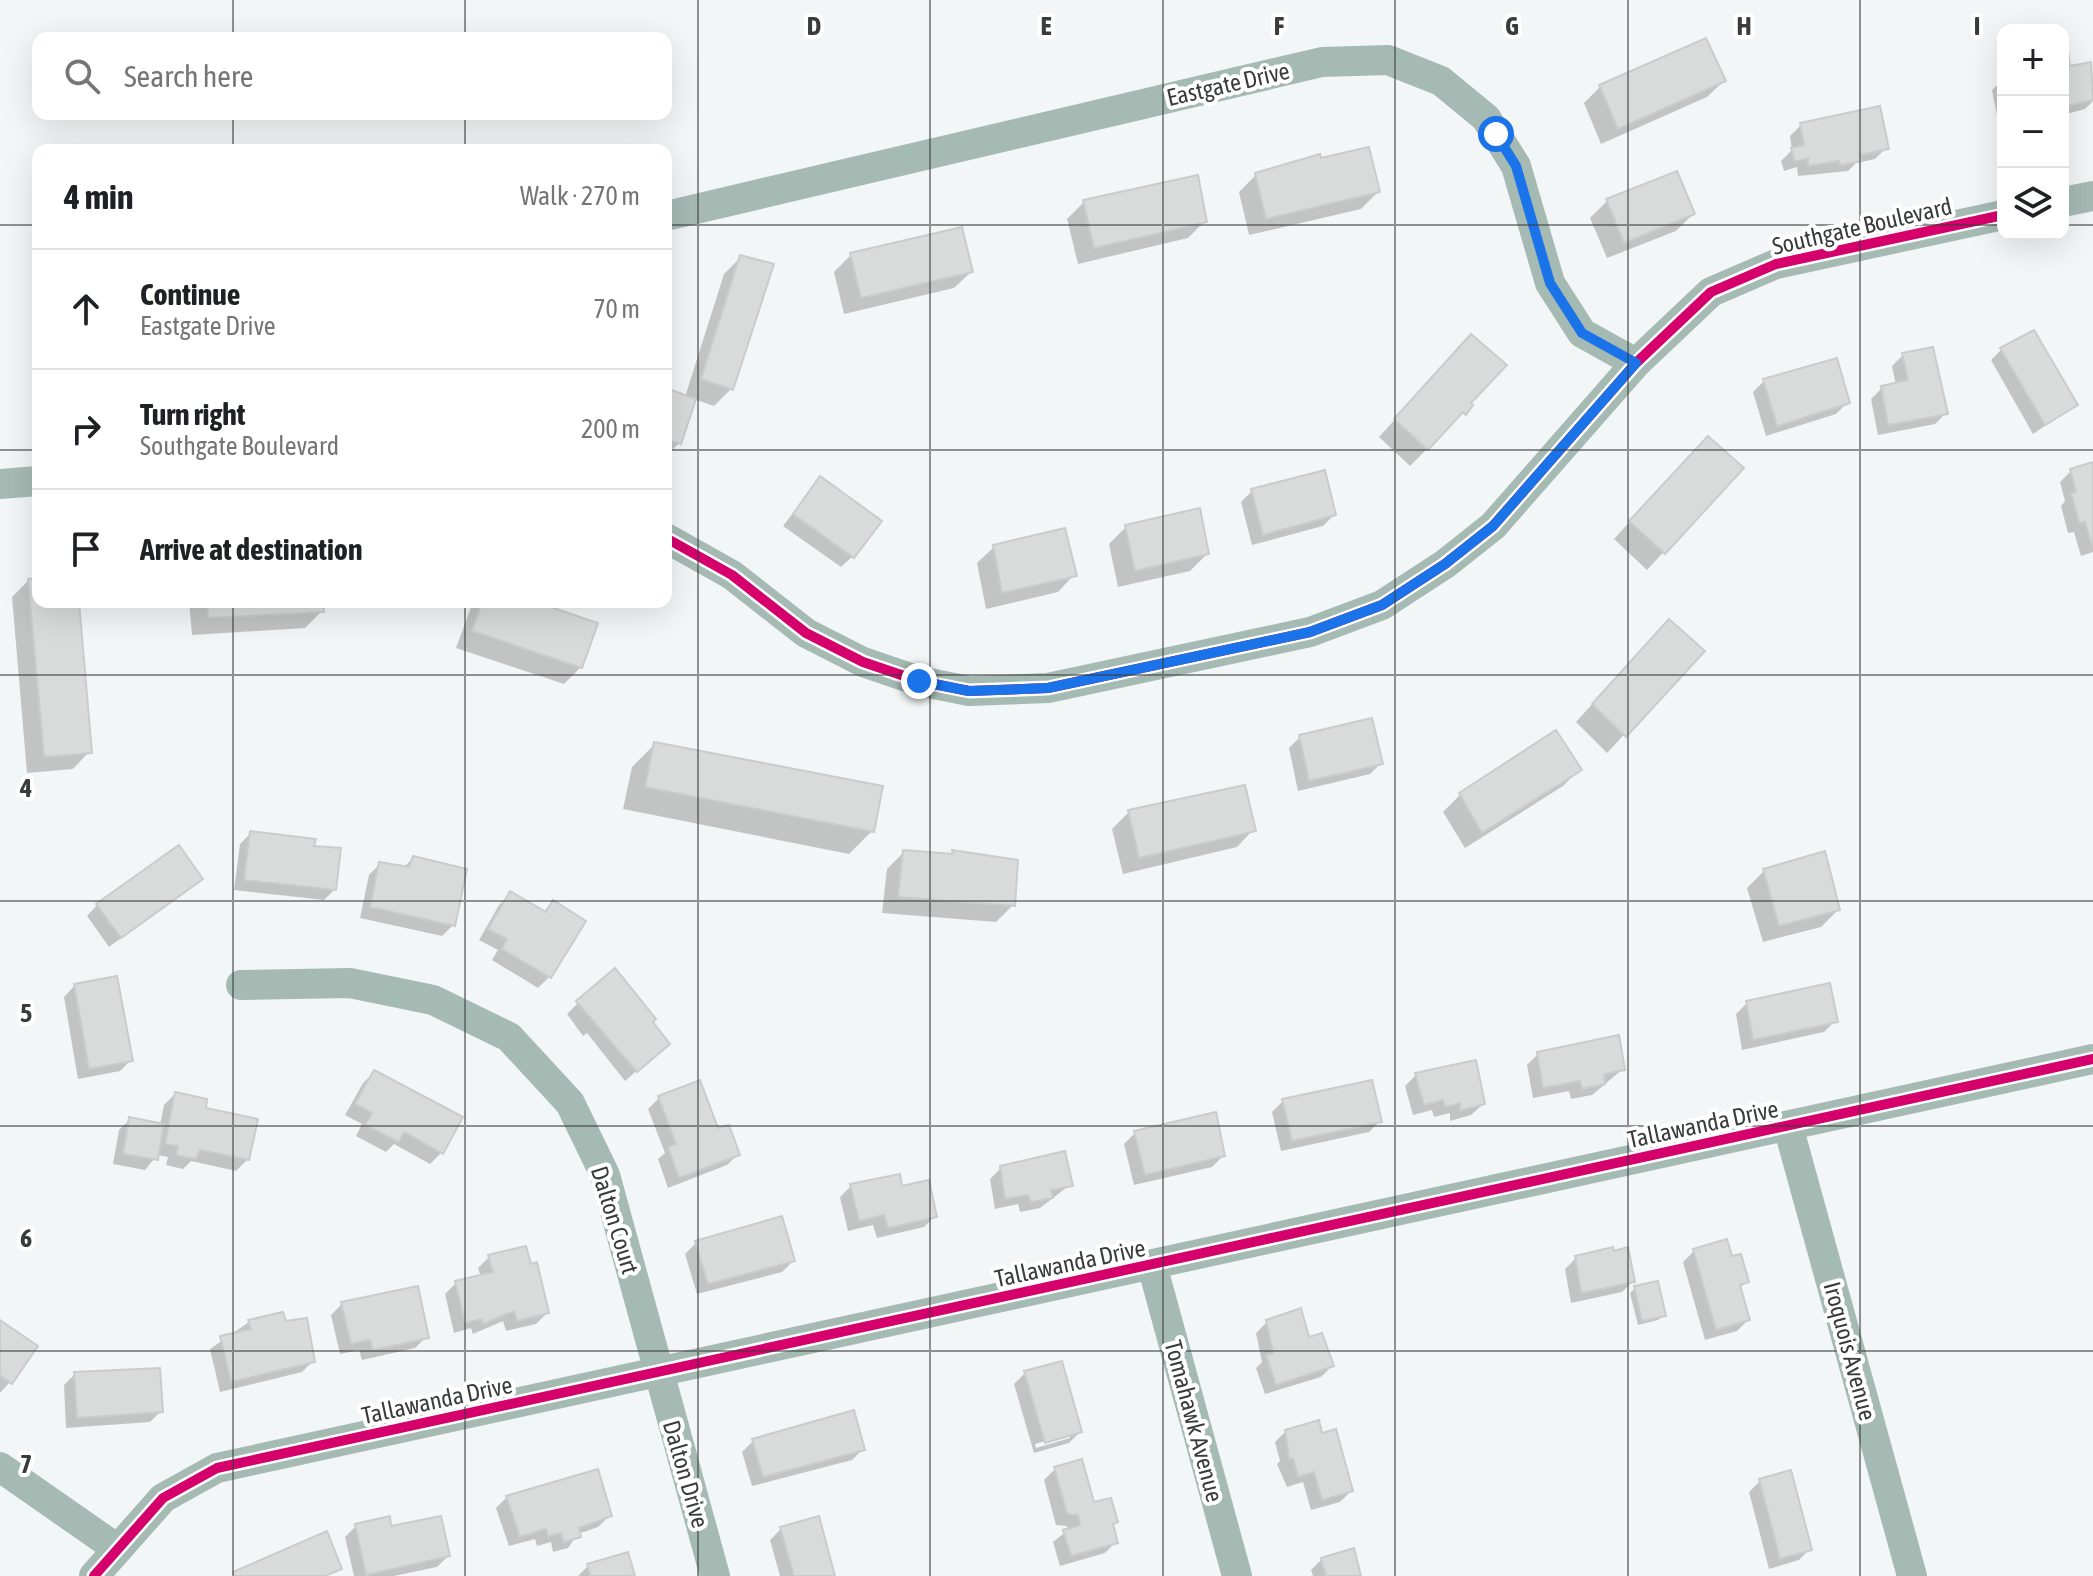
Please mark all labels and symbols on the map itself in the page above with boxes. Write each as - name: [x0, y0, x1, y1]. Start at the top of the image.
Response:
- text: D: [807, 11, 821, 41]
- text: E: [1040, 11, 1052, 41]
- text: F: [1274, 11, 1285, 41]
- text: G: [1505, 11, 1519, 41]
- text: H: [1736, 11, 1752, 41]
- text: I: [1974, 11, 1980, 41]
- street label: Eastgate Drive: [1164, 57, 1292, 111]
- route start: [1478, 116, 1514, 152]
- street label: Southgate Boulevard: [1769, 192, 1955, 260]
- route end: [901, 663, 937, 699]
- text: 4: [19, 773, 32, 803]
- text: 5: [20, 998, 32, 1028]
- street label: Tallawanda Drive: [1625, 1095, 1781, 1153]
- street label: Dalton Court: [586, 1163, 644, 1277]
- text: 6: [20, 1223, 32, 1253]
- street label: Tallawanda Drive: [992, 1234, 1148, 1292]
- street label: Iroquois Avenue: [1819, 1279, 1881, 1423]
- street label: Tomahawk Avenue: [1159, 1337, 1229, 1505]
- street label: Tallawanda Drive: [359, 1371, 515, 1429]
- street label: Dalton Drive: [658, 1417, 714, 1531]
- text: 7: [20, 1449, 32, 1479]

